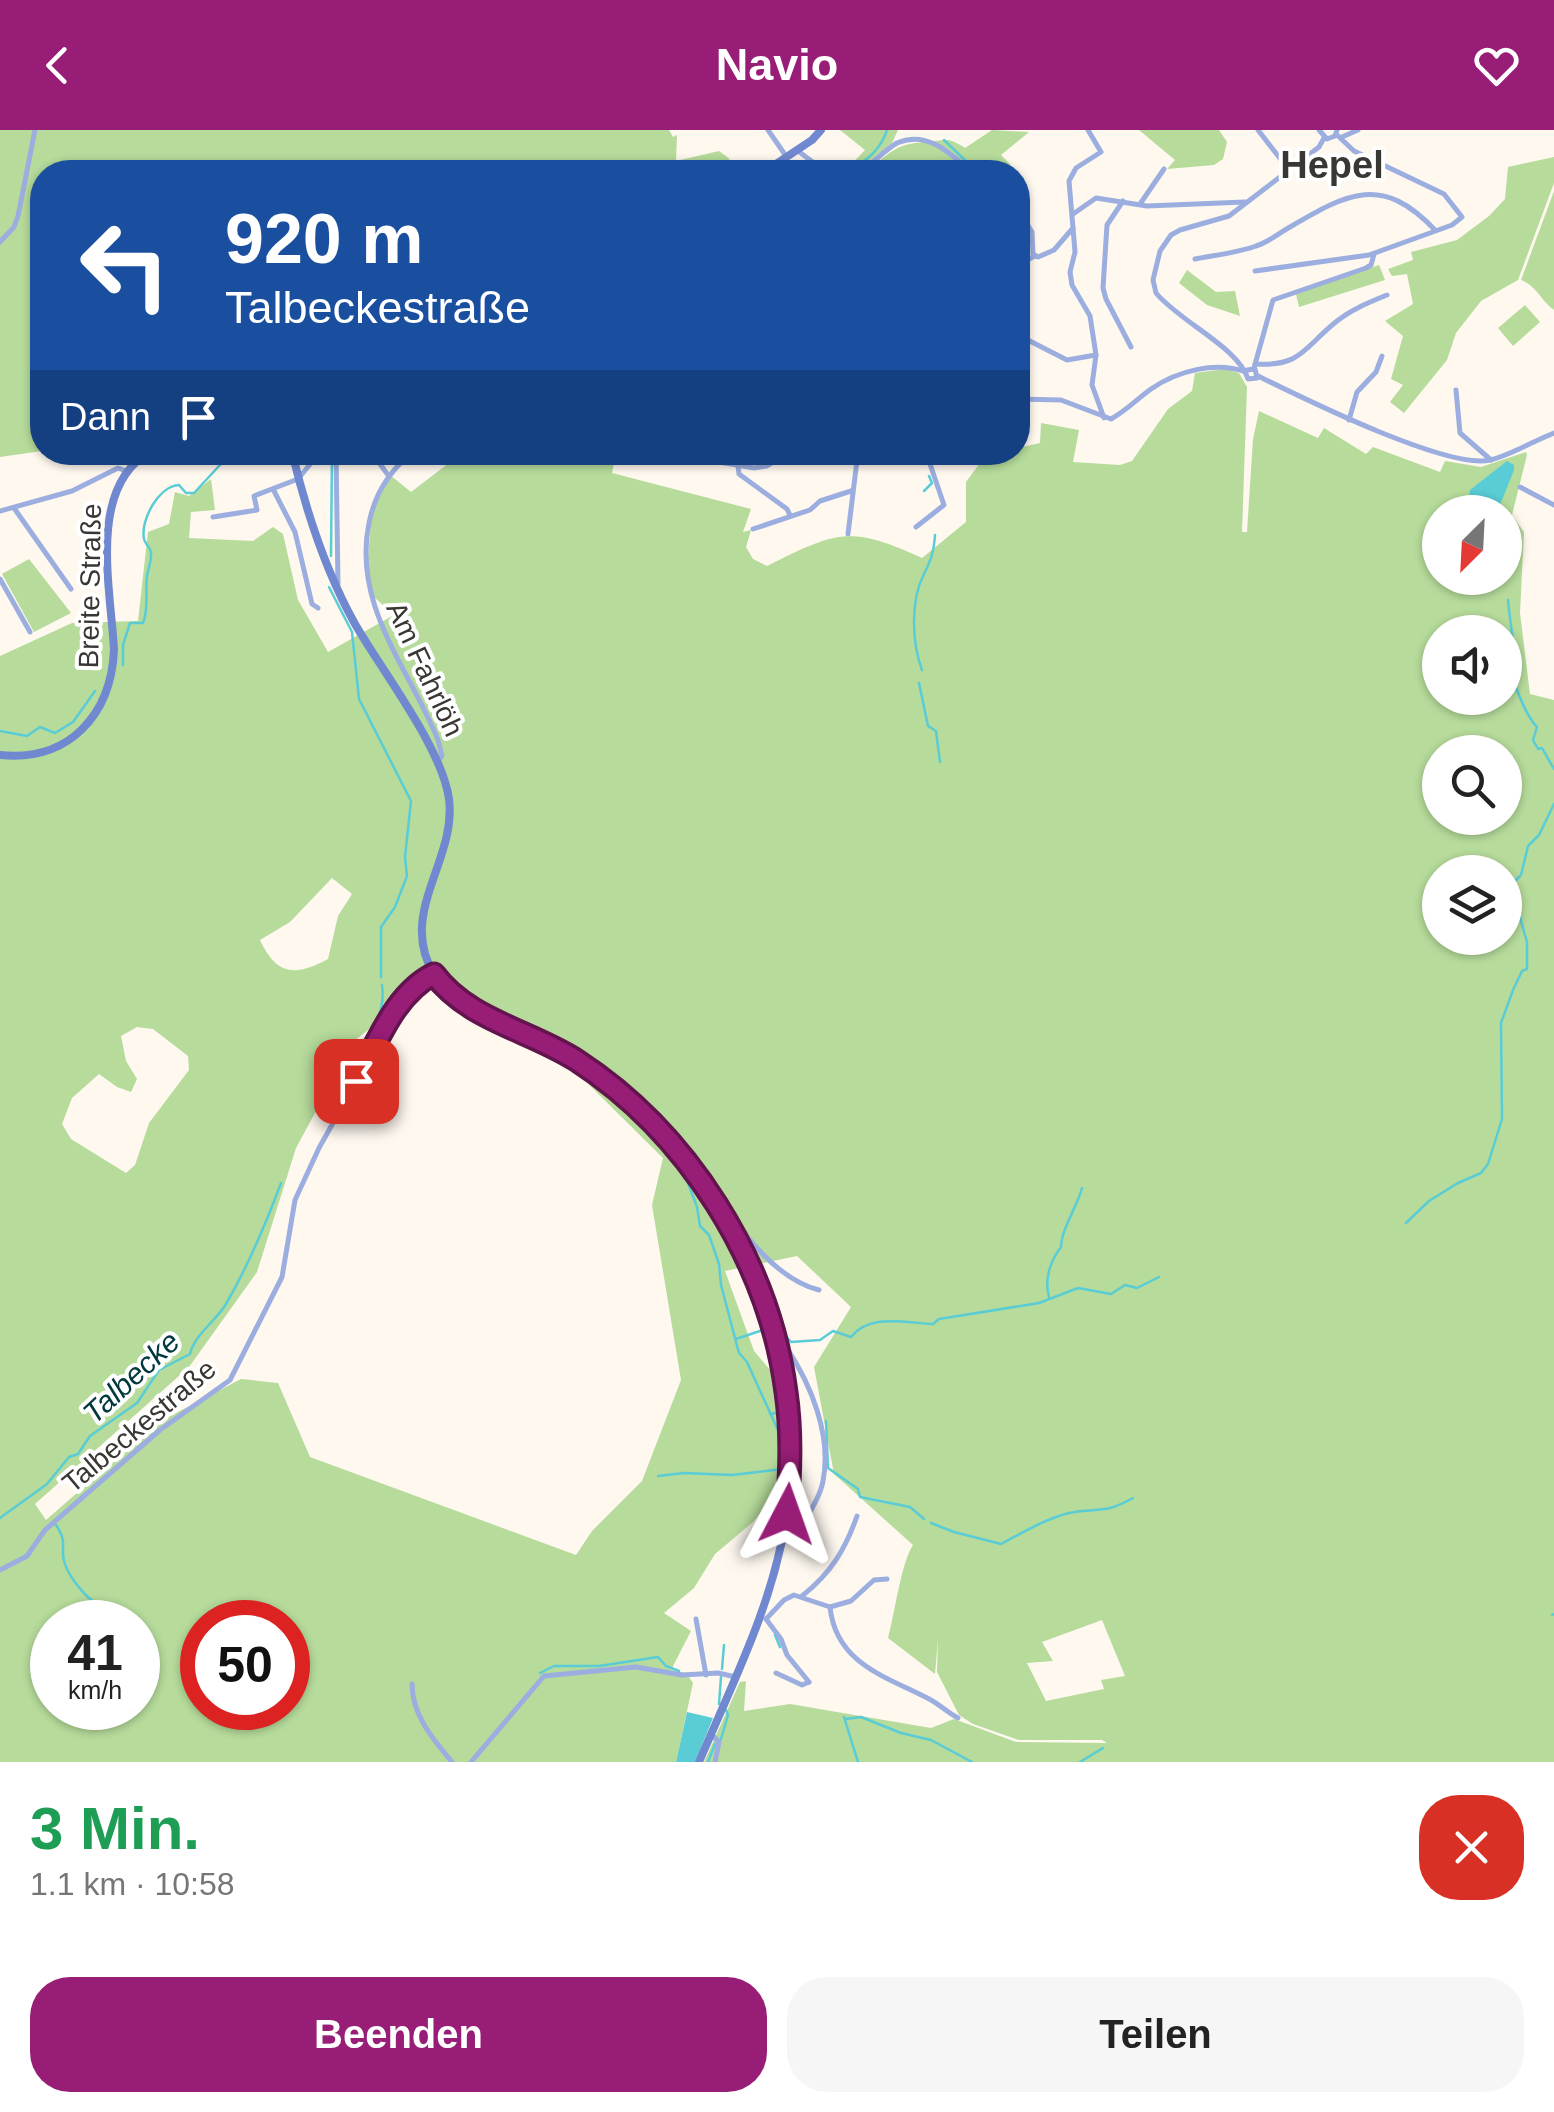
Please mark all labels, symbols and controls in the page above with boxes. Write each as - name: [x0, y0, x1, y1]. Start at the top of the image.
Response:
- icon: back: [30, 38, 85, 93]
- icon: heart: [1469, 38, 1524, 93]
- text: Navio: [716, 39, 838, 90]
- district label: Hepel: [1280, 144, 1384, 186]
- icon: left: [60, 200, 190, 330]
- text: 920 m: [225, 200, 423, 278]
- text: Talbeckestraße: [225, 282, 530, 333]
- icon: arrive: [171, 390, 226, 445]
- text: Dann: [60, 396, 151, 438]
- north arrow: [1422, 495, 1522, 595]
- map controls: [1422, 495, 1522, 955]
- street label: Breite Straße: [73, 503, 107, 669]
- street label: Am Fahrlöh: [380, 597, 470, 741]
- button: sound: [1422, 615, 1522, 715]
- button: search: [1422, 735, 1522, 835]
- button: layers: [1422, 855, 1522, 955]
- pin: [314, 1039, 399, 1124]
- icon: arrive: [329, 1054, 384, 1109]
- water label: Talbecke: [76, 1324, 186, 1430]
- street label: Talbeckestraße: [56, 1353, 222, 1499]
- position arrow: [735, 1462, 839, 1566]
- speed limit sign: 50: [180, 1600, 310, 1730]
- text: 41: [67, 1625, 123, 1681]
- text: km/h: [68, 1676, 122, 1704]
- text: 3 Min.: [30, 1795, 200, 1862]
- button: close: [1419, 1795, 1524, 1900]
- text: 1.1 km · 10:58: [30, 1866, 235, 1902]
- button: Beenden: [30, 1977, 767, 2092]
- button: Teilen: [787, 1977, 1524, 2092]

